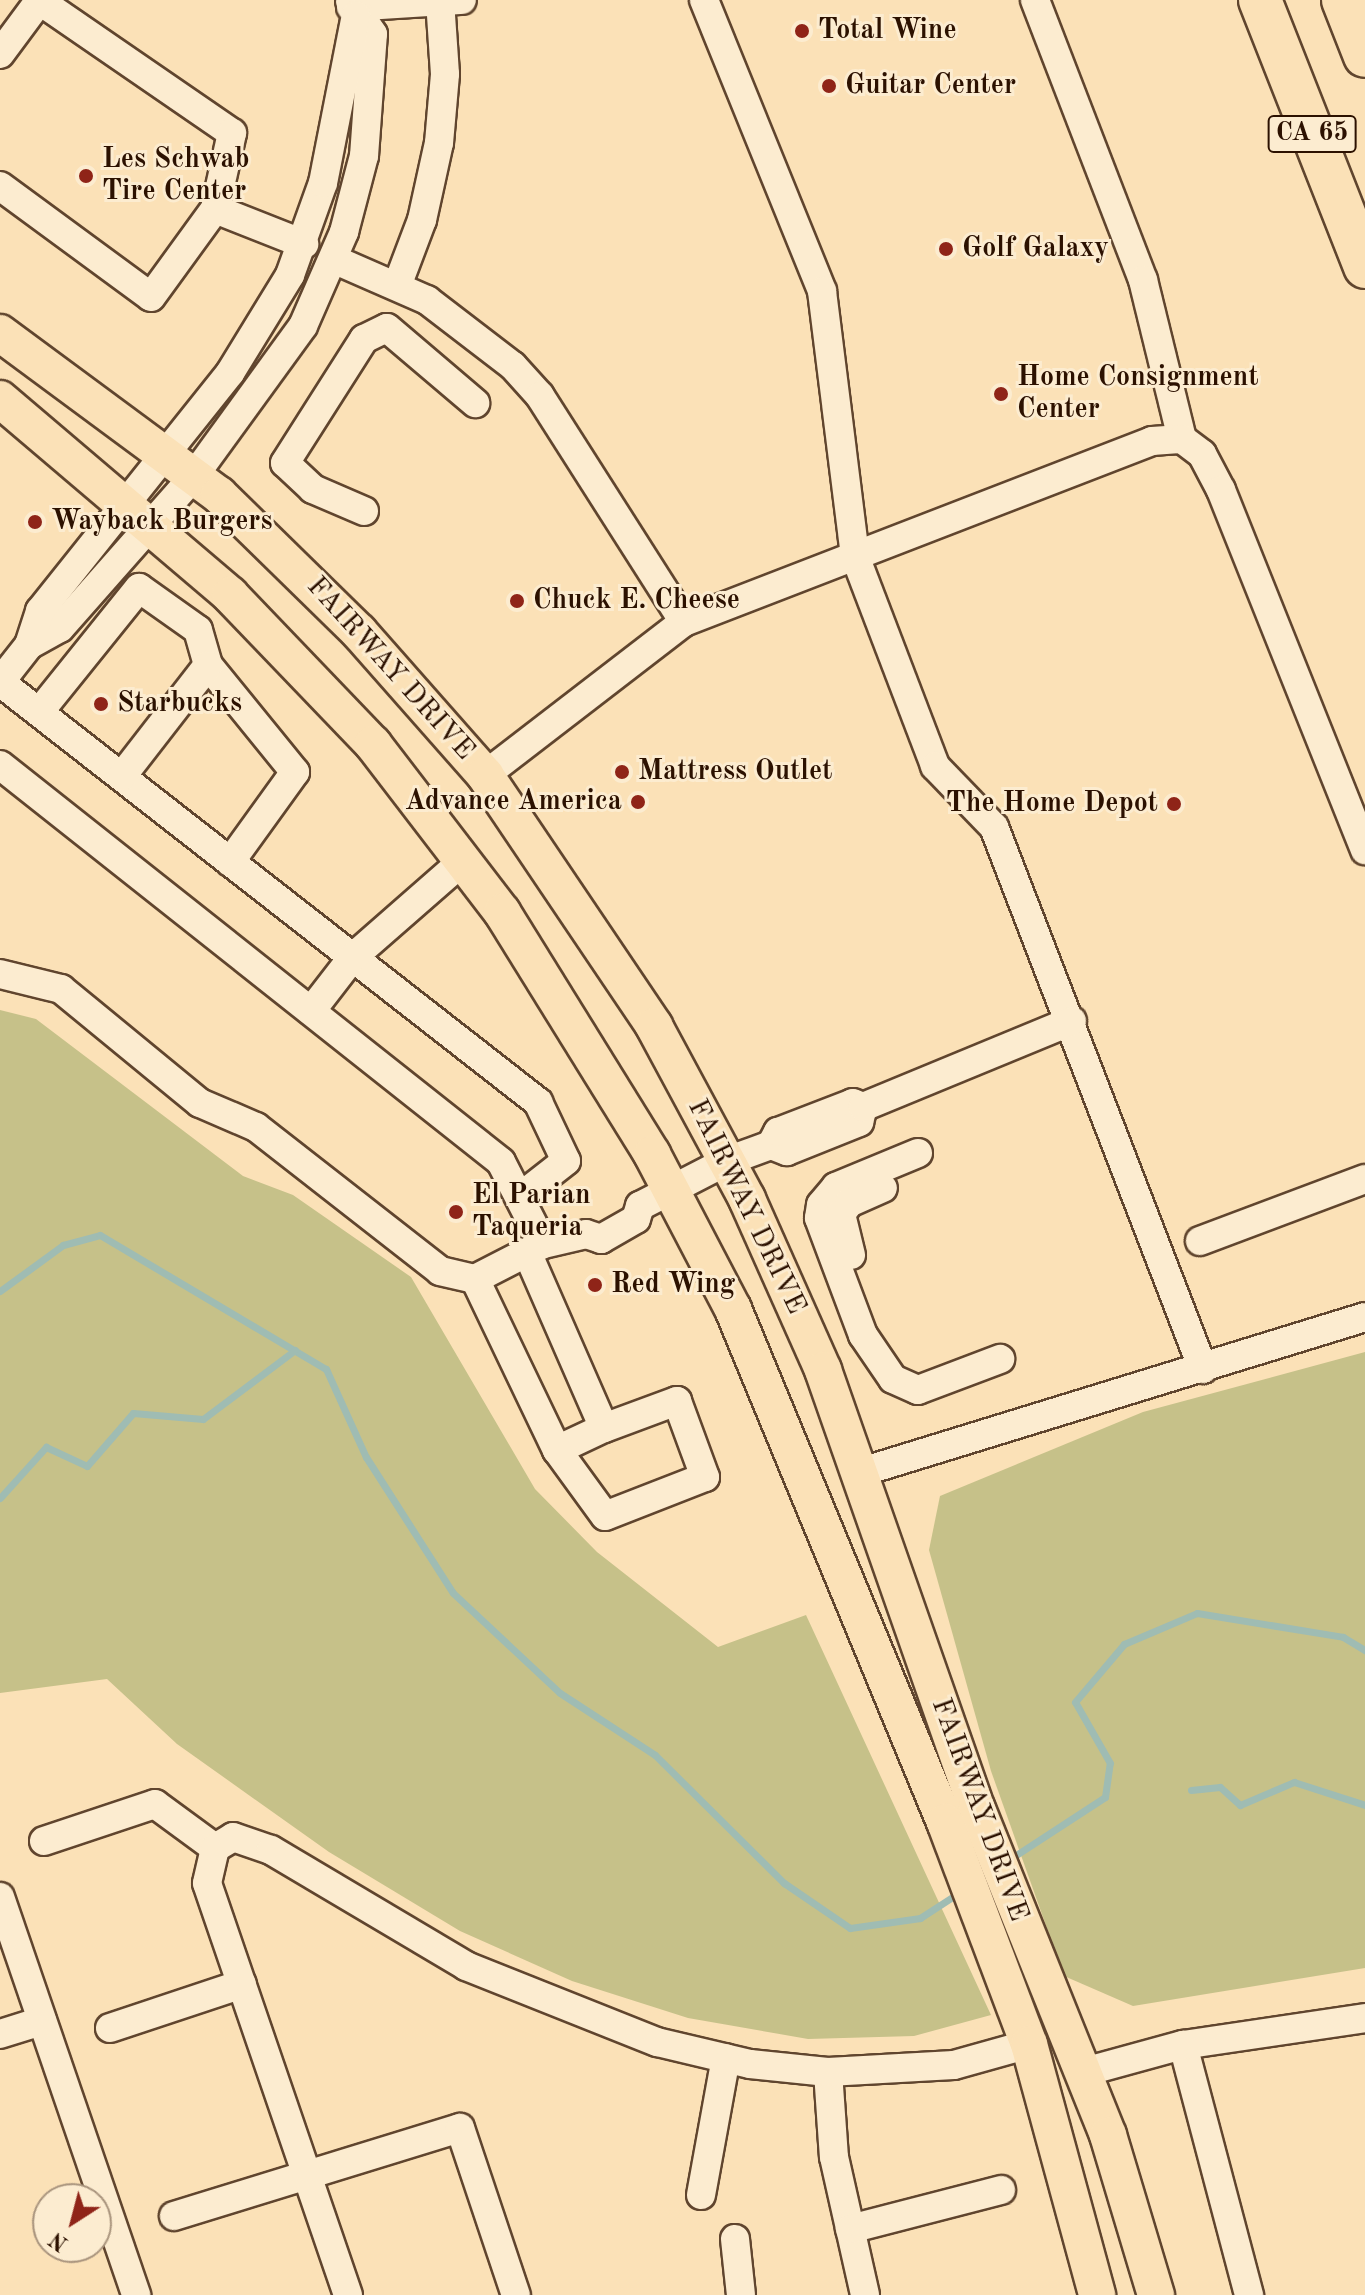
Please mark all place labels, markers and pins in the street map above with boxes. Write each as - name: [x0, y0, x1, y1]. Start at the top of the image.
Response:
- place label: Total Wine: [818, 14, 957, 48]
- marker: Total Wine: [793, 22, 811, 40]
- place label: Guitar Center: [845, 69, 1016, 103]
- marker: Guitar Center: [820, 77, 838, 95]
- place label: Les Schwab Tire Center: [102, 143, 250, 209]
- marker: Les Schwab Tire Center: [77, 167, 95, 185]
- place label: Golf Galaxy: [962, 232, 1109, 266]
- marker: Golf Galaxy: [937, 240, 955, 258]
- place label: Home Consignment Center: [1017, 361, 1259, 427]
- marker: Home Consignment Center: [992, 385, 1010, 403]
- place label: Wayback Burgers: [51, 505, 273, 539]
- marker: Wayback Burgers: [26, 513, 44, 531]
- place label: Chuck E. Cheese: [533, 584, 740, 618]
- marker: Chuck E. Cheese: [508, 592, 526, 610]
- place label: Starbucks: [117, 687, 242, 721]
- marker: Starbucks: [92, 695, 110, 713]
- place label: Mattress Outlet: [638, 755, 832, 789]
- marker: Mattress Outlet: [613, 763, 631, 781]
- place label: Advance America: [405, 785, 622, 819]
- place label: The Home Depot: [946, 787, 1158, 821]
- marker: Advance America: [629, 793, 647, 811]
- marker: The Home Depot: [1165, 795, 1183, 813]
- place label: El Parian Taqueria: [472, 1179, 591, 1245]
- marker: El Parian Taqueria: [447, 1203, 465, 1221]
- place label: Red Wing: [611, 1268, 735, 1302]
- marker: Red Wing: [586, 1276, 604, 1294]

